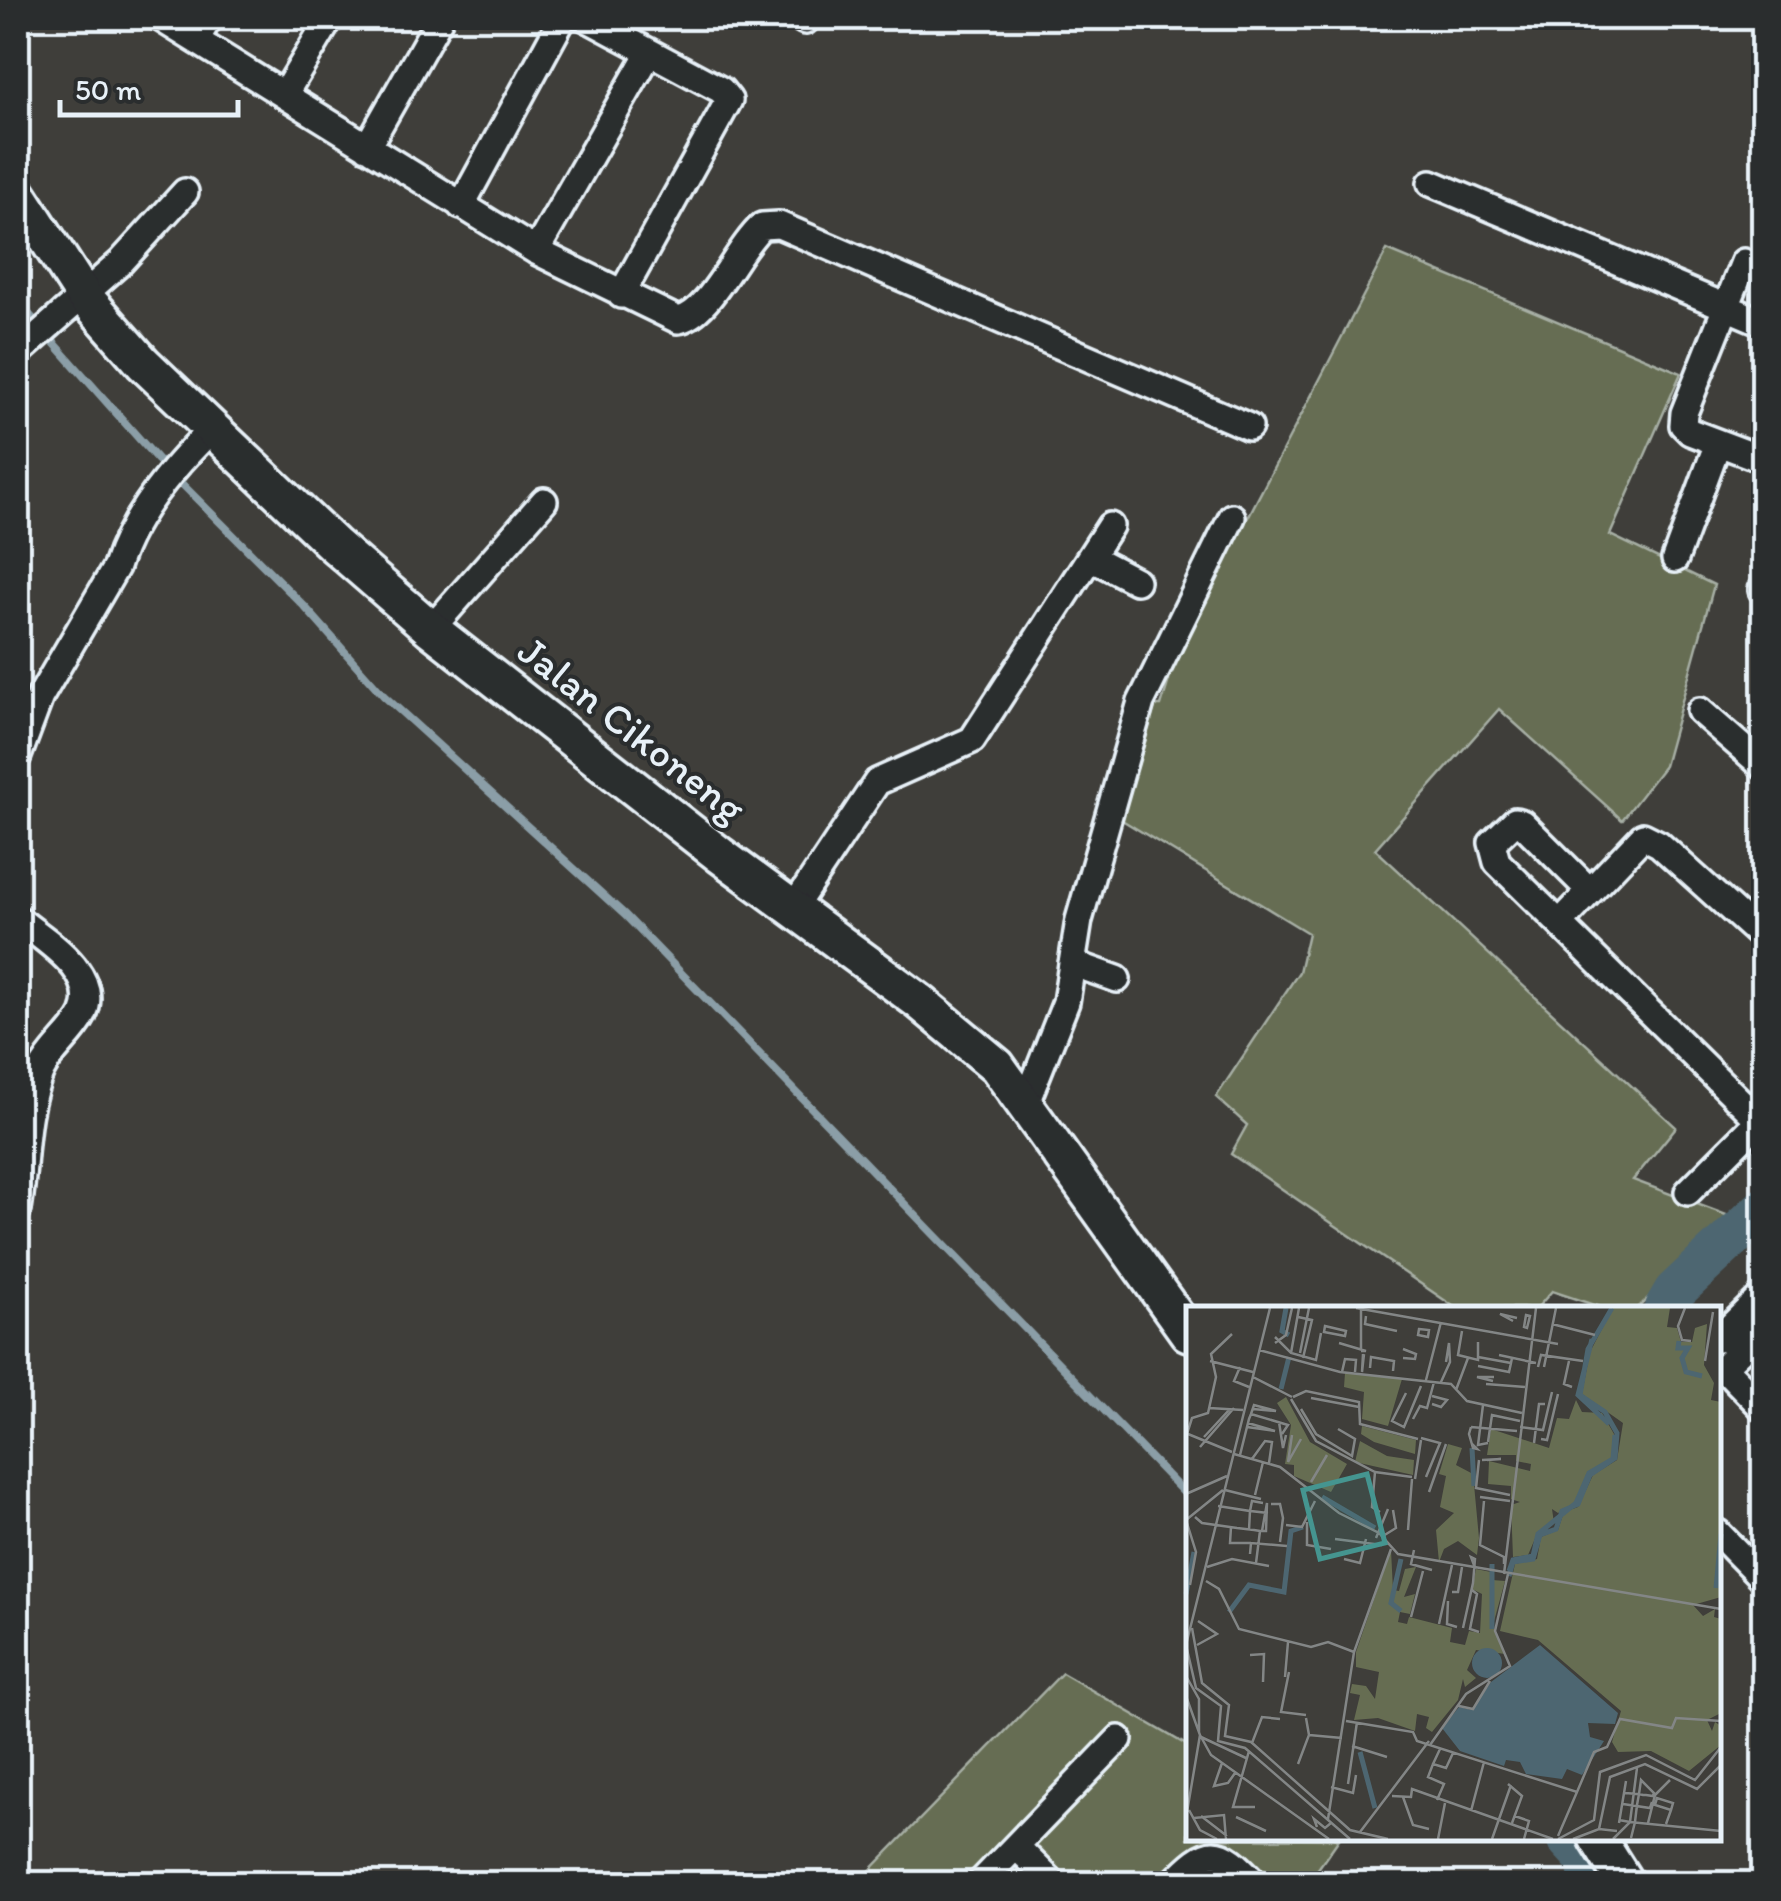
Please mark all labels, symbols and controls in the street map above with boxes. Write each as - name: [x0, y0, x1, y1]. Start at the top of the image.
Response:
- scale bar: [60, 55, 238, 117]
- text: 50 m: [75, 71, 141, 108]
- street label: Jalan Cikoneng: [508, 624, 756, 834]
- inset map: [1186, 1306, 1721, 1841]

